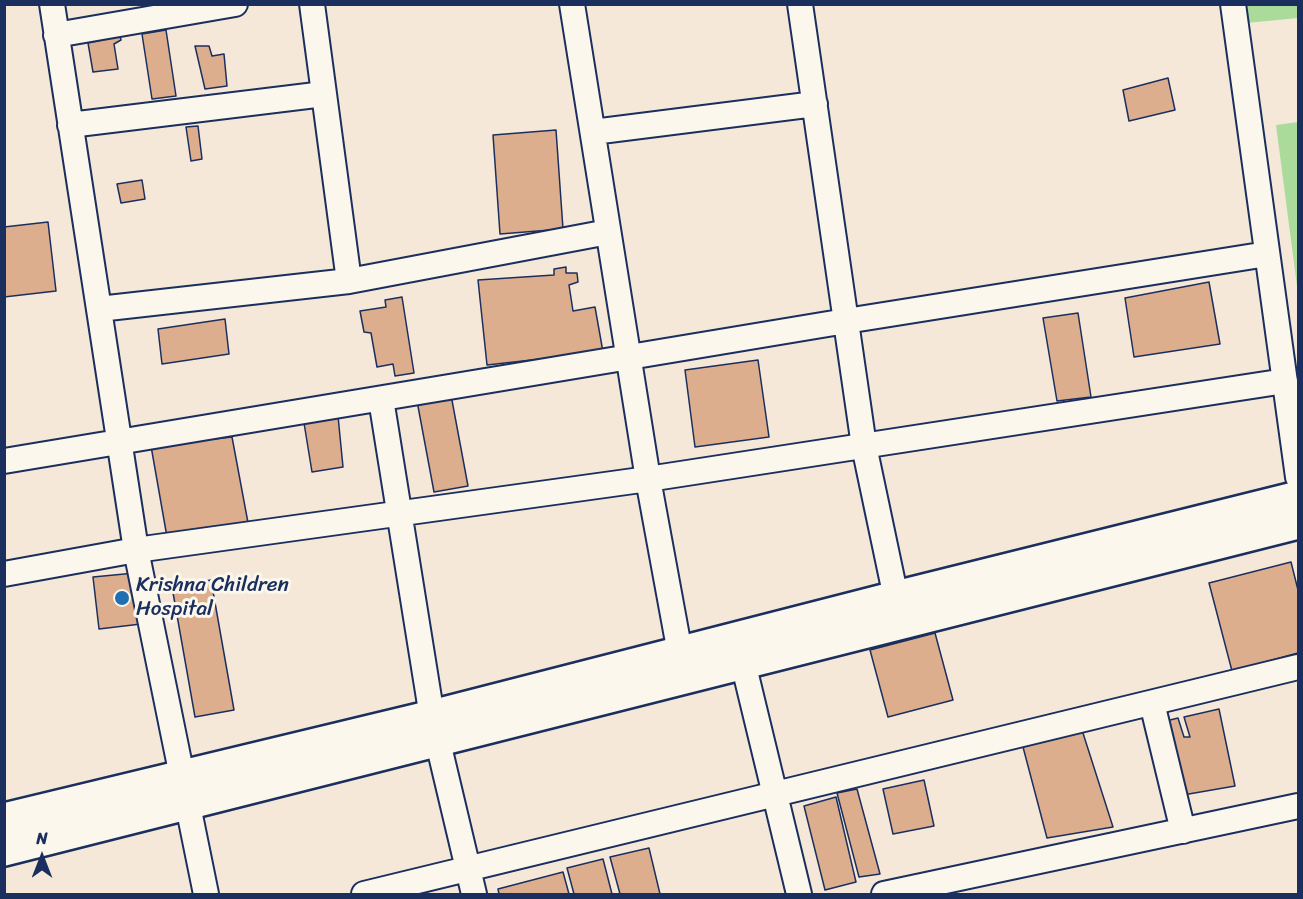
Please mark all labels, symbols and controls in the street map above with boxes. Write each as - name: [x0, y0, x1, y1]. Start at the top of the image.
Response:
- place label: Krishna Children Hospital: [136, 573, 289, 623]
- marker: Krishna Children Hospital: [113, 589, 131, 607]
- text: N: [36, 824, 48, 853]
- north arrow: [12, 827, 72, 887]

